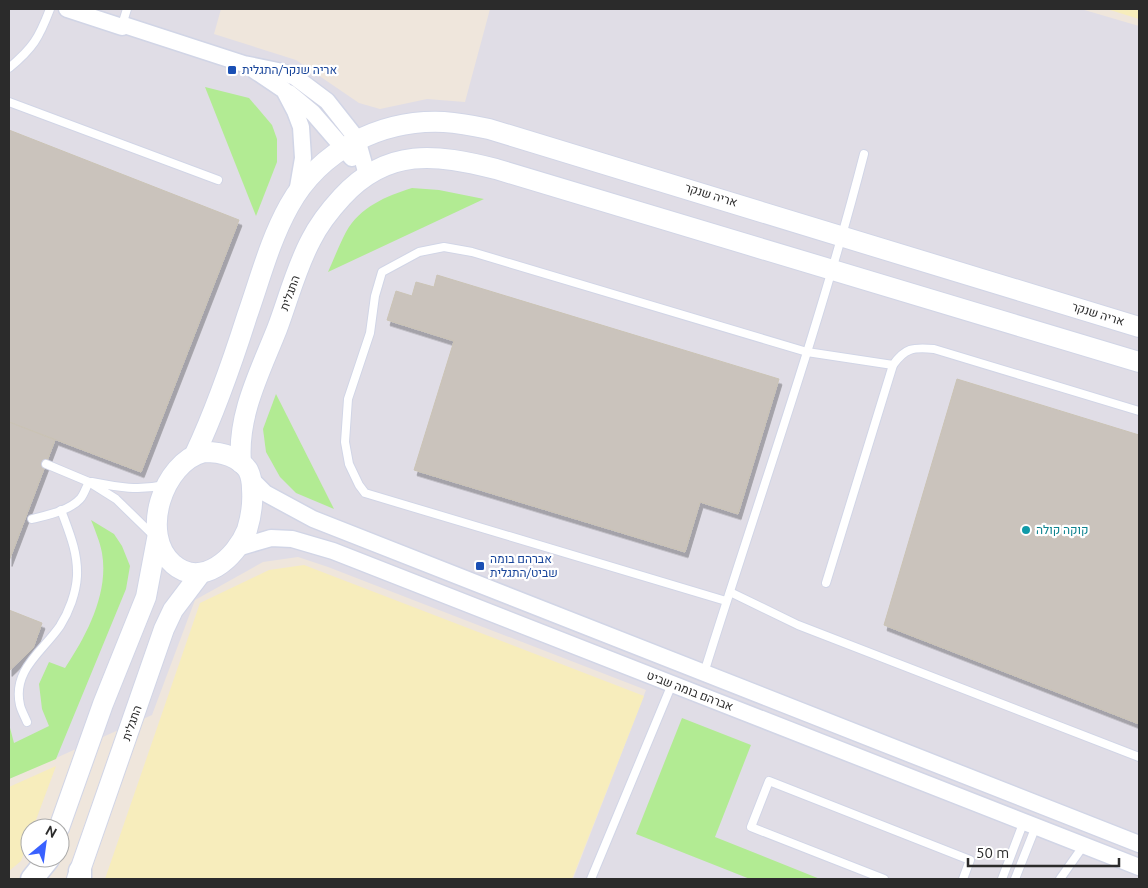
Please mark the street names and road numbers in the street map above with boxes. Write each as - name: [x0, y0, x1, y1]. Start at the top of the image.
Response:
- street label: אריה שנקר: [683, 180, 739, 209]
- street label: התגלית: [277, 273, 302, 312]
- street label: אריה שנקר: [1070, 299, 1126, 328]
- street label: אברהם בומה שביט: [645, 668, 735, 713]
- street label: התגלית: [119, 703, 144, 742]

